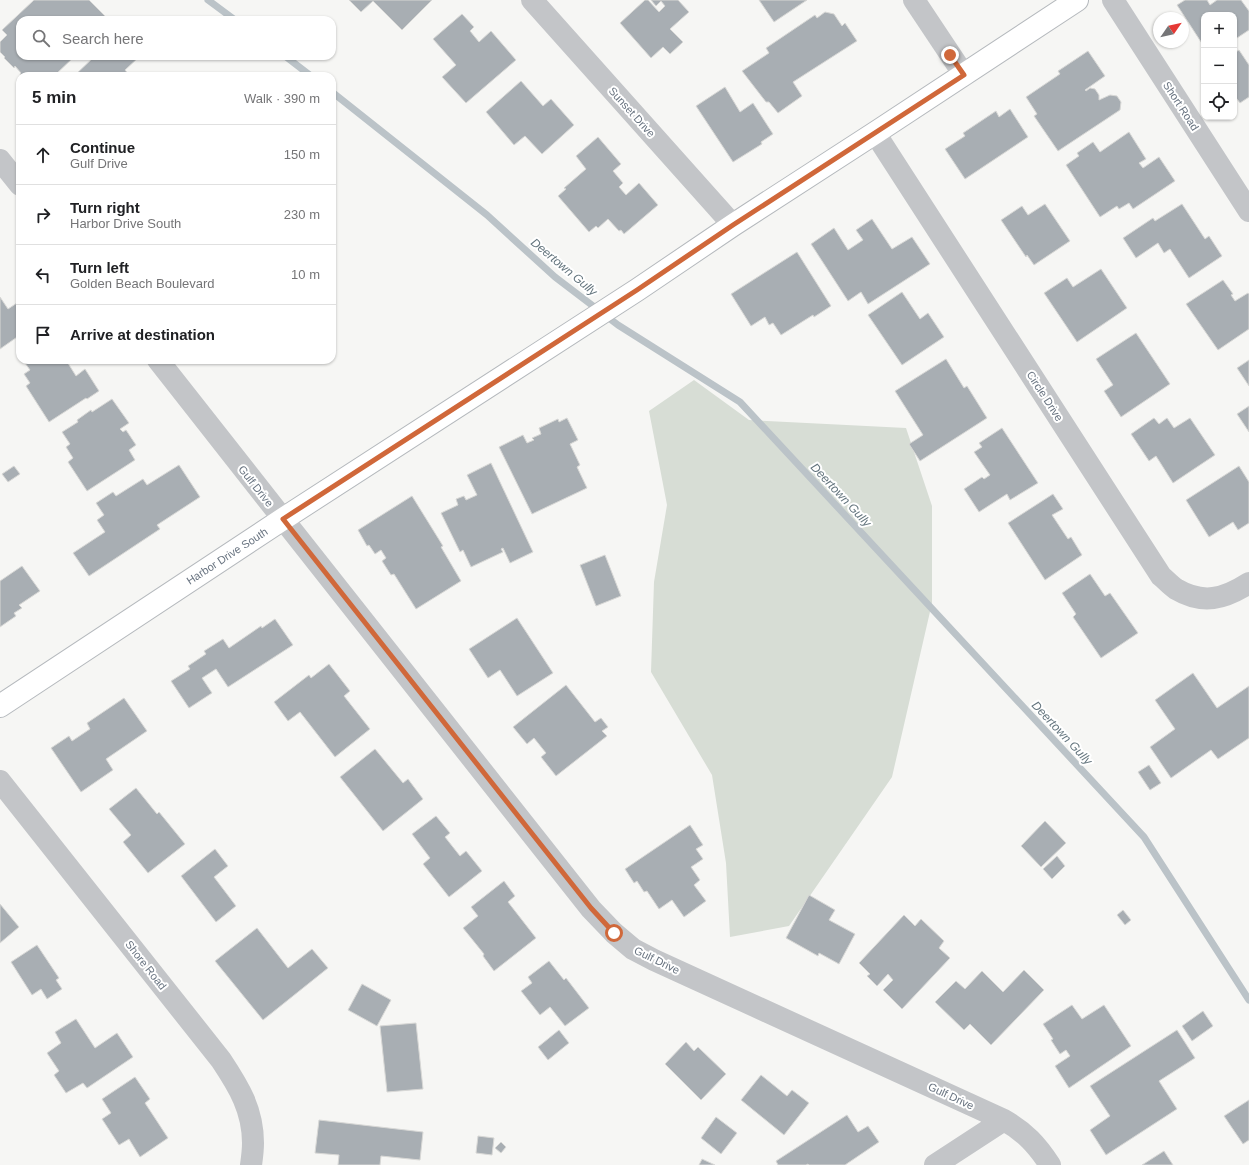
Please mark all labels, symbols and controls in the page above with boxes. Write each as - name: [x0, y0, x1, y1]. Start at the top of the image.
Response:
- north arrow: [1153, 12, 1189, 48]
- map controls: [1201, 12, 1237, 120]
- button: +: [1201, 12, 1237, 48]
- search box: [16, 16, 336, 60]
- icon: search: [30, 27, 52, 49]
- text: Search here: [62, 30, 144, 47]
- route end: [941, 46, 959, 64]
- button: −: [1201, 48, 1237, 84]
- street label: Short Road: [1161, 79, 1201, 133]
- button: locate: [1201, 84, 1237, 120]
- street label: Sunset Drive: [606, 85, 658, 139]
- text: 5 min: [32, 88, 76, 107]
- text: Walk · 390 m: [244, 91, 320, 106]
- text: Continue: [70, 139, 135, 156]
- icon: ahead: [32, 144, 54, 166]
- text: 150 m: [284, 147, 320, 162]
- text: Gulf Drive: [70, 156, 128, 171]
- text: Turn right: [70, 199, 140, 216]
- icon: right: [32, 204, 54, 226]
- text: 230 m: [284, 207, 320, 222]
- text: Harbor Drive South: [70, 216, 181, 231]
- water label: Deertown Gully: [528, 235, 601, 299]
- text: Turn left: [70, 259, 129, 276]
- icon: left: [32, 264, 54, 286]
- text: 10 m: [291, 267, 320, 282]
- text: Golden Beach Boulevard: [70, 276, 215, 291]
- icon: arrive: [32, 324, 54, 346]
- text: Arrive at destination: [70, 326, 215, 343]
- street label: Circle Drive: [1024, 369, 1066, 423]
- water label: Deertown Gully: [808, 460, 875, 531]
- street label: Gulf Drive: [236, 463, 276, 509]
- street label: Harbor Drive South: [184, 525, 270, 587]
- water label: Deertown Gully: [1029, 698, 1096, 769]
- route start: [605, 924, 623, 942]
- street label: Shore Road: [123, 938, 169, 992]
- street label: Gulf Drive: [632, 944, 682, 976]
- street label: Gulf Drive: [926, 1080, 976, 1112]

